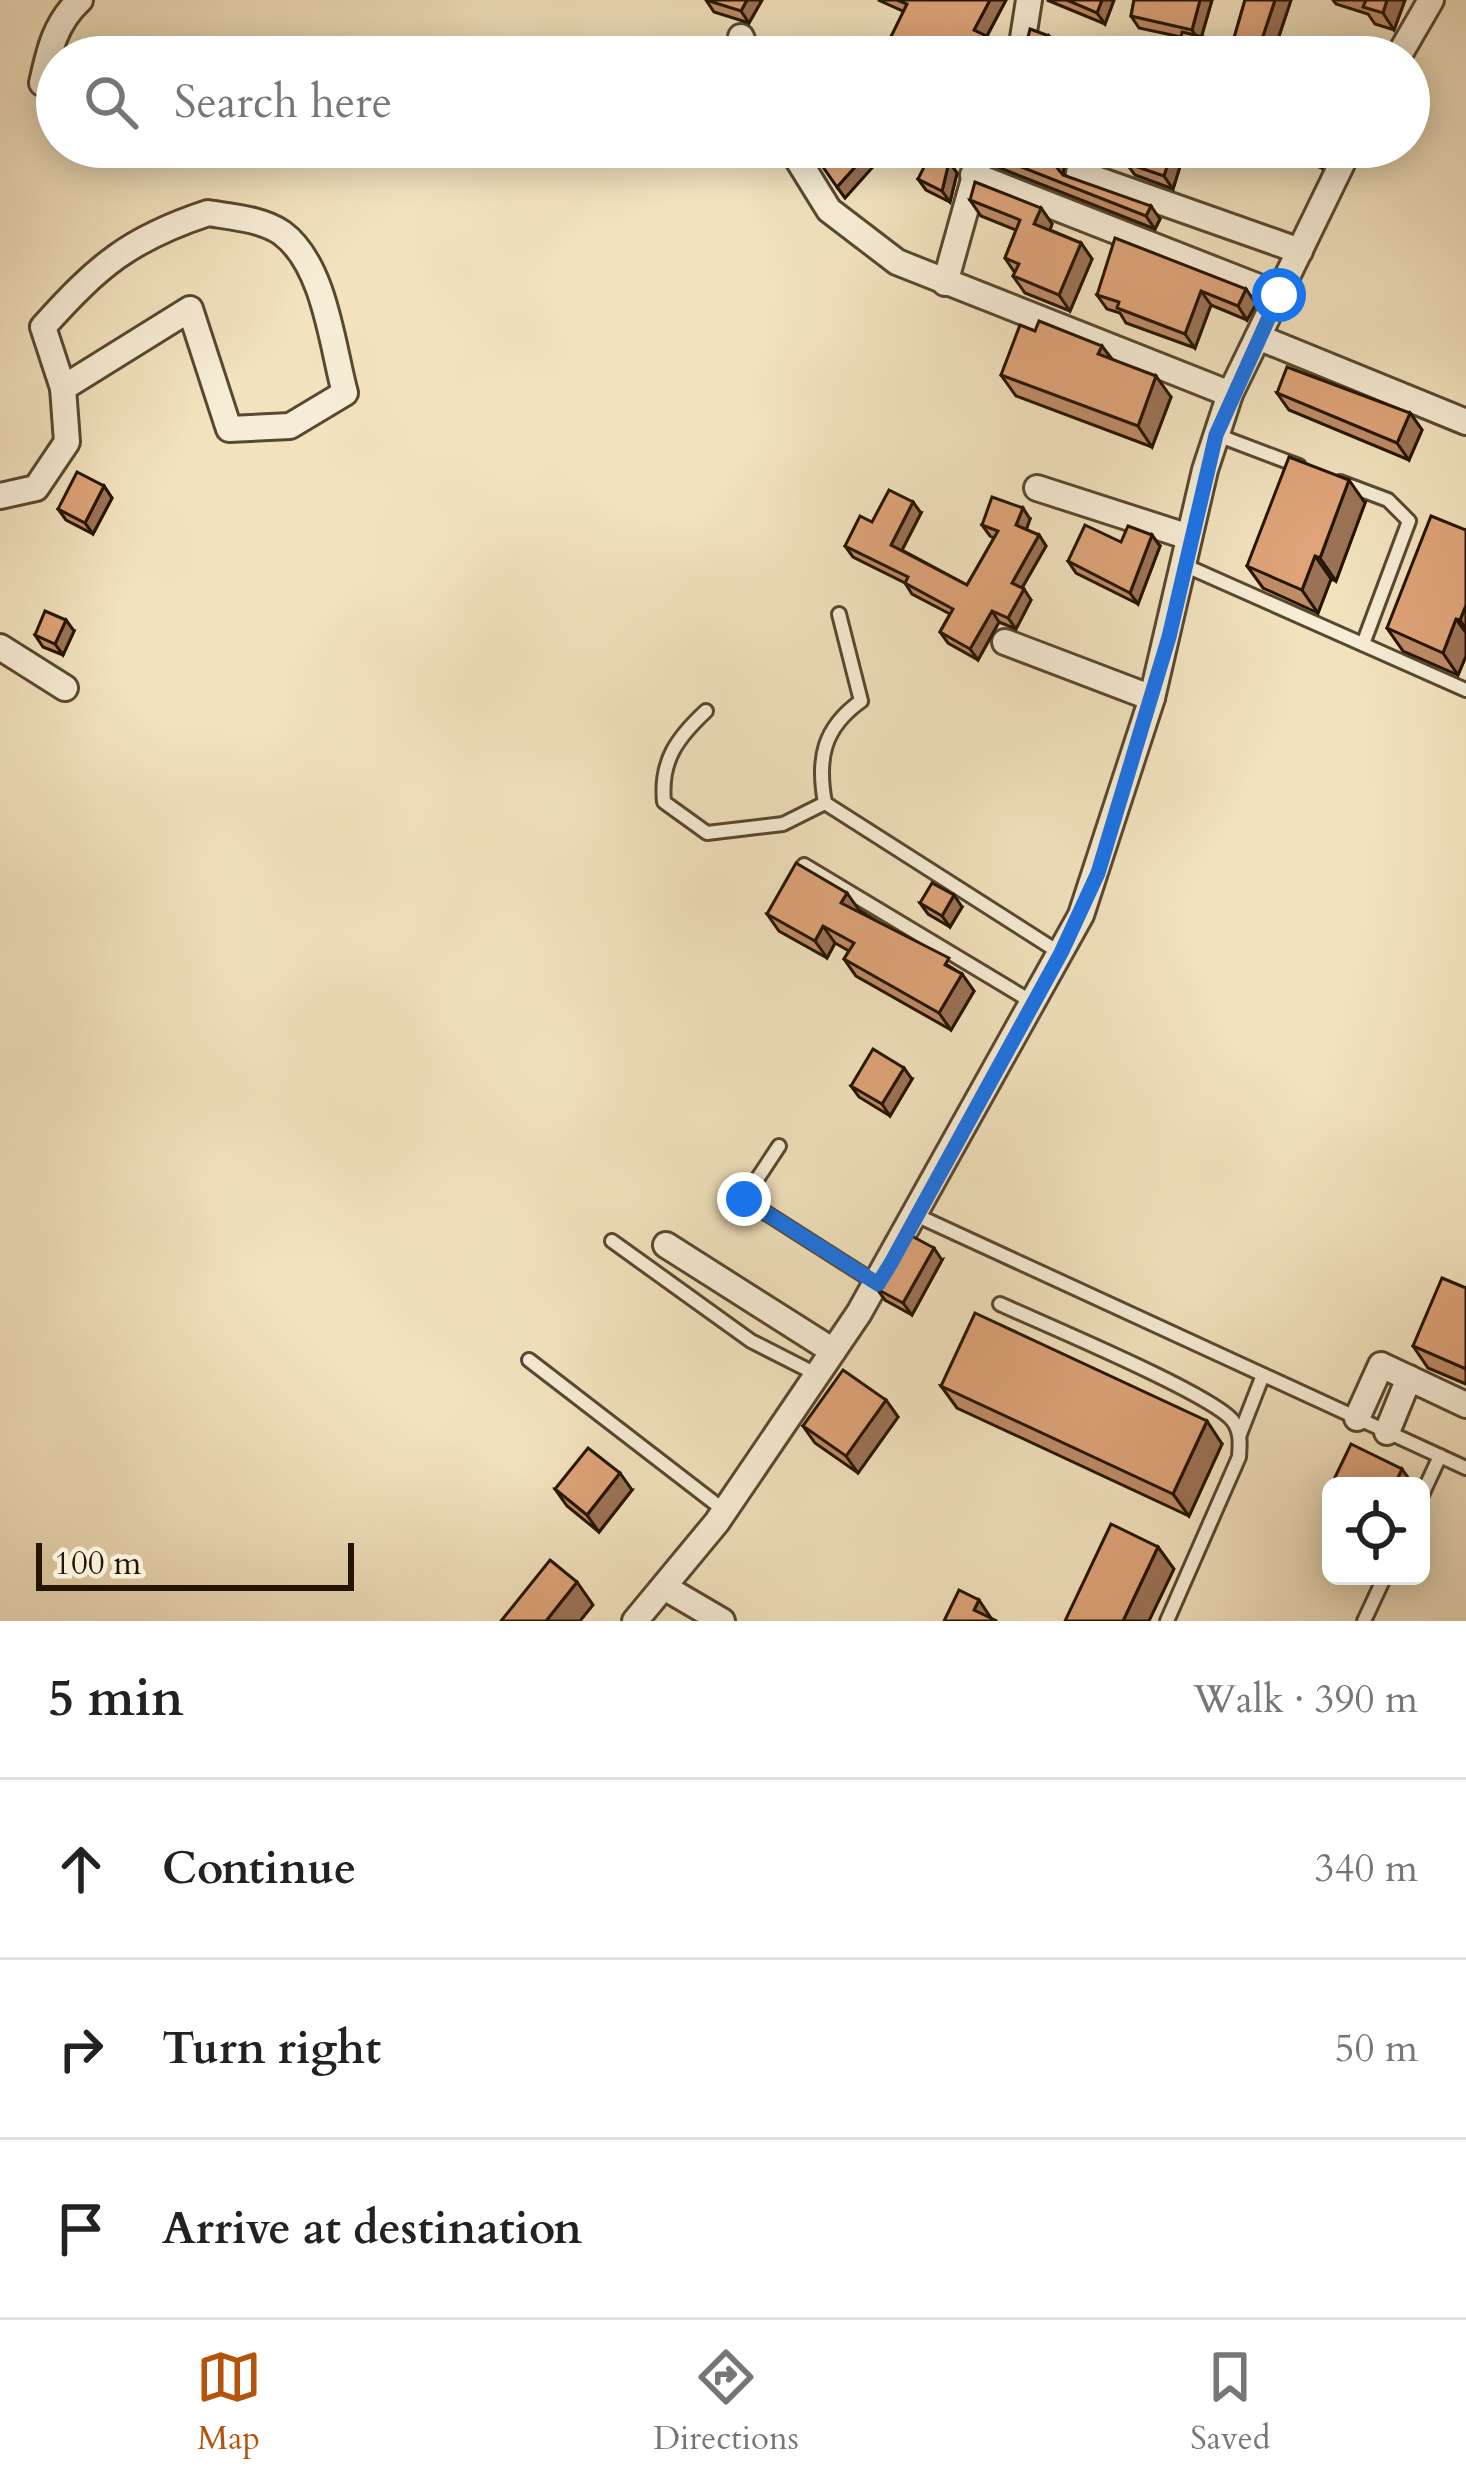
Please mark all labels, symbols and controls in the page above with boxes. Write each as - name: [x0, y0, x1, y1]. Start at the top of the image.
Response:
- search box: [36, 36, 1430, 168]
- icon: search: [78, 69, 144, 135]
- text: Search here: [174, 72, 392, 133]
- route start: [1252, 268, 1306, 322]
- route end: [717, 1172, 771, 1226]
- map controls: [1322, 1477, 1430, 1585]
- button: locate: [1322, 1477, 1430, 1585]
- scale bar: [36, 1537, 354, 1590]
- text: 100 m: [54, 1541, 141, 1586]
- text: 5 min: [48, 1664, 184, 1734]
- text: Walk · 390 m: [1193, 1673, 1418, 1726]
- icon: ahead: [48, 1836, 114, 1902]
- text: Continue: [162, 1838, 356, 1899]
- text: 340 m: [1315, 1842, 1418, 1895]
- icon: right: [48, 2016, 114, 2082]
- text: Turn right: [162, 2018, 381, 2079]
- text: 50 m: [1335, 2022, 1418, 2075]
- icon: arrive: [48, 2196, 114, 2262]
- text: Arrive at destination: [162, 2198, 582, 2259]
- tab: Map: [196, 2344, 262, 2461]
- tab: Directions: [653, 2344, 799, 2461]
- tab: Saved: [1190, 2344, 1270, 2461]

